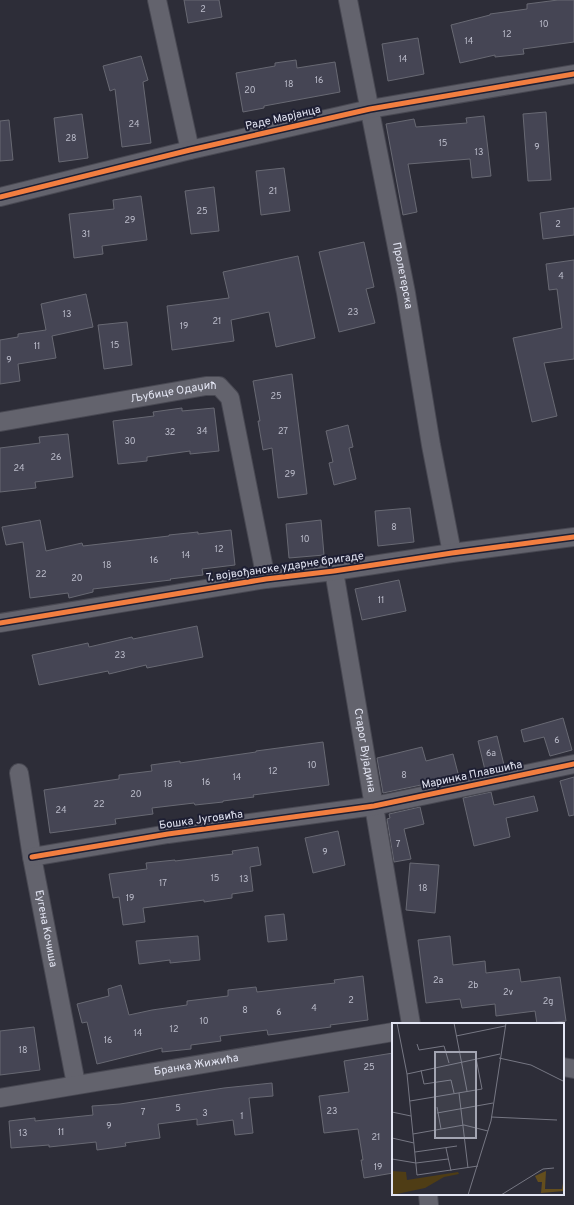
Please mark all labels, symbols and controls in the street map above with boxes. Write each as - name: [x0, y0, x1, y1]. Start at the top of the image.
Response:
- house number: 2: [200, 4, 206, 15]
- house number: 10: [539, 19, 549, 30]
- house number: 12: [503, 29, 511, 40]
- house number: 14: [465, 36, 474, 47]
- house number: 14: [399, 54, 408, 65]
- house number: 16: [315, 75, 323, 86]
- house number: 18: [285, 79, 293, 90]
- house number: 20: [244, 85, 256, 96]
- street label: Раде Марјанца: [244, 102, 322, 133]
- house number: 24: [128, 119, 140, 130]
- house number: 28: [65, 133, 77, 144]
- house number: 15: [439, 138, 447, 149]
- house number: 9: [534, 142, 540, 153]
- house number: 13: [475, 147, 483, 158]
- house number: 21: [269, 186, 277, 197]
- house number: 25: [196, 206, 208, 217]
- house number: 29: [125, 215, 135, 226]
- house number: 2: [555, 219, 561, 230]
- house number: 31: [82, 229, 90, 240]
- street label: Пролетерска: [389, 241, 416, 310]
- house number: 4: [558, 271, 564, 282]
- house number: 23: [348, 307, 358, 318]
- house number: 13: [63, 309, 71, 320]
- house number: 21: [213, 316, 221, 327]
- house number: 19: [180, 321, 188, 332]
- house number: 15: [111, 340, 119, 351]
- house number: 11: [34, 341, 40, 352]
- house number: 9: [6, 355, 12, 366]
- street label: Љубице Одаџић: [129, 379, 216, 406]
- house number: 25: [270, 391, 282, 402]
- house number: 34: [196, 426, 208, 437]
- house number: 27: [278, 426, 288, 437]
- house number: 32: [165, 427, 175, 438]
- house number: 30: [124, 436, 136, 447]
- house number: 26: [51, 452, 61, 463]
- house number: 24: [13, 463, 25, 474]
- house number: 29: [285, 469, 295, 480]
- house number: 8: [391, 522, 397, 533]
- house number: 10: [300, 534, 310, 545]
- house number: 12: [215, 544, 223, 555]
- street label: 7. војвођанске ударне бригаде: [205, 549, 365, 585]
- house number: 14: [182, 550, 191, 561]
- house number: 16: [150, 555, 158, 566]
- house number: 18: [103, 560, 111, 571]
- house number: 22: [35, 569, 47, 580]
- house number: 20: [71, 573, 83, 584]
- house number: 11: [378, 595, 384, 606]
- house number: 23: [115, 650, 125, 661]
- street label: Старог Вујадина: [350, 707, 379, 794]
- house number: 6: [554, 735, 560, 746]
- house number: 6a: [486, 748, 496, 759]
- street label: Маринка Плавшића: [420, 757, 524, 792]
- house number: 10: [307, 760, 317, 771]
- house number: 12: [269, 766, 277, 777]
- house number: 8: [401, 770, 407, 781]
- house number: 14: [233, 772, 242, 783]
- house number: 16: [202, 777, 210, 788]
- house number: 18: [164, 779, 172, 790]
- house number: 20: [130, 789, 142, 800]
- house number: 22: [93, 799, 105, 810]
- house number: 24: [55, 805, 67, 816]
- street label: Бошка Југовића: [158, 807, 244, 833]
- house number: 7: [396, 839, 401, 850]
- house number: 9: [322, 847, 328, 858]
- house number: 15: [211, 873, 219, 884]
- house number: 13: [240, 874, 248, 885]
- house number: 17: [159, 878, 167, 889]
- house number: 18: [419, 883, 427, 894]
- street label: Еугена Кочиша: [32, 889, 60, 969]
- house number: 19: [126, 893, 134, 904]
- house number: 2a: [433, 975, 443, 986]
- house number: 2b: [468, 980, 478, 991]
- house number: 2v: [503, 987, 513, 998]
- house number: 2: [348, 995, 354, 1006]
- house number: 2g: [543, 996, 553, 1007]
- house number: 4: [311, 1003, 317, 1014]
- house number: 8: [242, 1005, 248, 1016]
- house number: 6: [276, 1007, 282, 1018]
- house number: 10: [199, 1016, 209, 1027]
- inset map: [392, 1023, 564, 1195]
- house number: 12: [170, 1024, 178, 1035]
- house number: 14: [134, 1028, 143, 1039]
- house number: 16: [104, 1035, 112, 1046]
- house number: 18: [19, 1045, 27, 1056]
- street label: Бранка Жижића: [153, 1051, 240, 1079]
- house number: 25: [363, 1062, 375, 1073]
- house number: 5: [175, 1103, 181, 1114]
- house number: 23: [327, 1106, 337, 1117]
- house number: 7: [141, 1107, 146, 1118]
- house number: 3: [202, 1108, 208, 1119]
- house number: 1: [240, 1111, 244, 1122]
- house number: 9: [106, 1121, 112, 1132]
- house number: 11: [58, 1127, 64, 1138]
- house number: 13: [19, 1128, 27, 1139]
- house number: 21: [372, 1132, 380, 1143]
- house number: 19: [374, 1162, 382, 1173]

